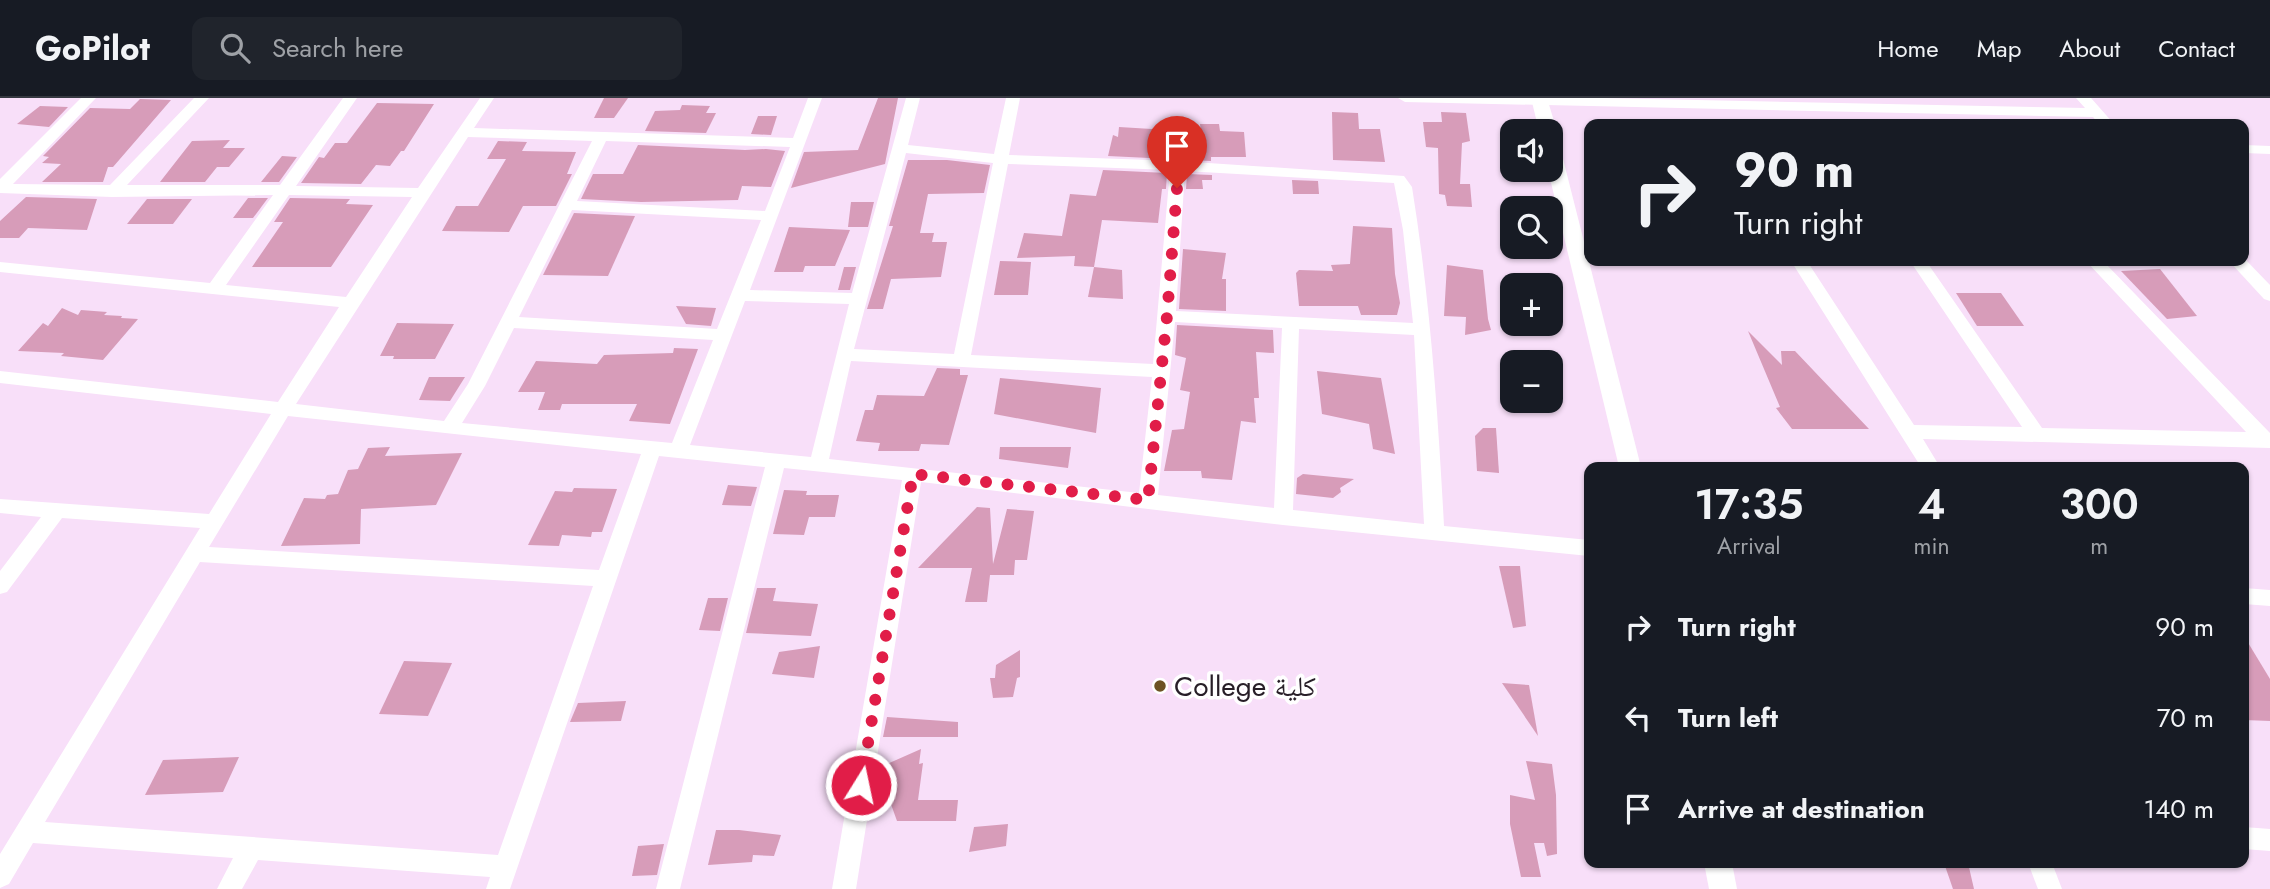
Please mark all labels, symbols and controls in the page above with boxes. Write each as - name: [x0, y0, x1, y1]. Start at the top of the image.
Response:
- search box: [192, 17, 682, 80]
- text: GoPilot: [35, 25, 150, 72]
- icon: search: [216, 29, 254, 67]
- text: Search here: [272, 29, 403, 67]
- text: Home: [1877, 31, 1939, 66]
- text: Map: [1977, 31, 2021, 66]
- text: About: [2059, 31, 2120, 66]
- text: Contact: [2158, 31, 2235, 66]
- pin: [1147, 116, 1207, 188]
- map controls: [1500, 119, 1563, 413]
- button: sound: [1500, 119, 1563, 182]
- icon: arrive: [1158, 127, 1196, 165]
- text: 90 m: [1734, 135, 1854, 205]
- icon: right: [1619, 147, 1710, 238]
- button: search: [1500, 196, 1563, 259]
- text: Turn right: [1734, 200, 1863, 246]
- button: +: [1500, 273, 1563, 336]
- button: −: [1500, 350, 1563, 413]
- text: 17:35: [1694, 474, 1803, 535]
- text: 4: [1918, 474, 1945, 535]
- text: 300: [2060, 474, 2139, 535]
- text: Arrival: [1717, 529, 1781, 563]
- text: min: [1914, 529, 1950, 563]
- text: m: [2090, 529, 2108, 563]
- icon: right: [1619, 608, 1657, 646]
- text: Turn right: [1678, 608, 1796, 646]
- text: 90 m: [2155, 608, 2214, 646]
- place label: College كلية: [1174, 666, 1316, 707]
- marker: College كلية: [1152, 678, 1168, 694]
- icon: left: [1619, 699, 1657, 737]
- text: Turn left: [1678, 699, 1778, 737]
- text: 70 m: [2157, 699, 2214, 737]
- position arrow: [824, 748, 898, 822]
- icon: arrive: [1619, 790, 1657, 828]
- text: Arrive at destination: [1678, 790, 1925, 828]
- text: 140 m: [2143, 790, 2214, 828]

